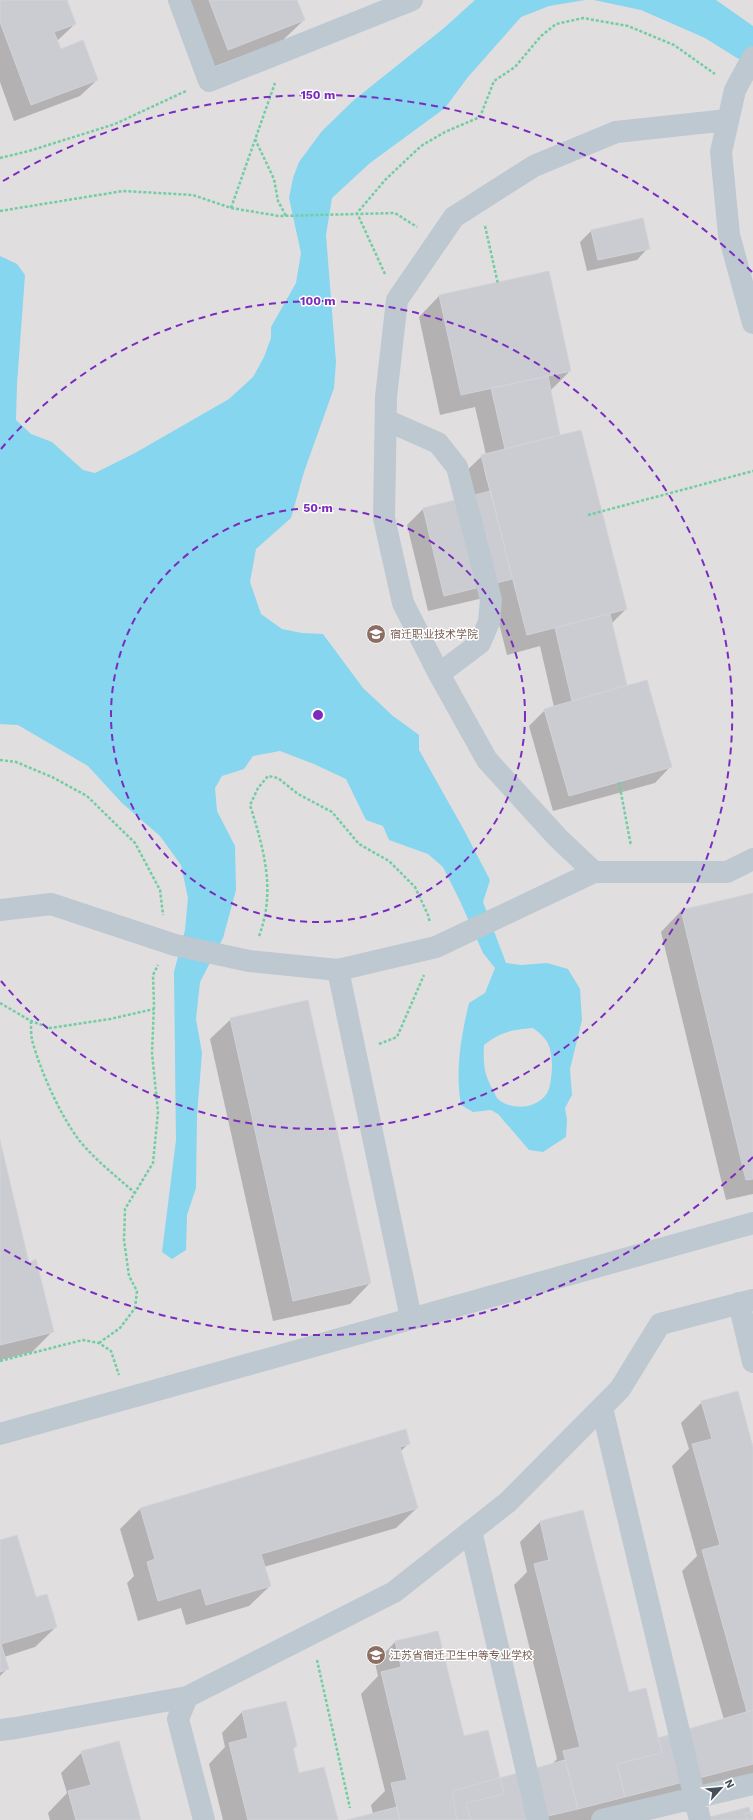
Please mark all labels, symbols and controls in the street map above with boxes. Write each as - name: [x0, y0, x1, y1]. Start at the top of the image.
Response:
- text: 150 m: [301, 88, 335, 102]
- text: 100 m: [300, 294, 336, 308]
- text: 50 m: [303, 501, 333, 515]
- school or university icon: 宿迁职业技术学院: [365, 623, 387, 645]
- place label: 宿迁职业技术学院: [390, 628, 478, 641]
- centre of rings: [311, 708, 325, 722]
- school or university icon: 江苏省宿迁卫生中等专业学校: [365, 1644, 387, 1666]
- place label: 江苏省宿迁卫生中等专业学校: [390, 1649, 533, 1662]
- north arrow: [701, 1768, 741, 1808]
- text: N: [722, 1777, 737, 1790]

